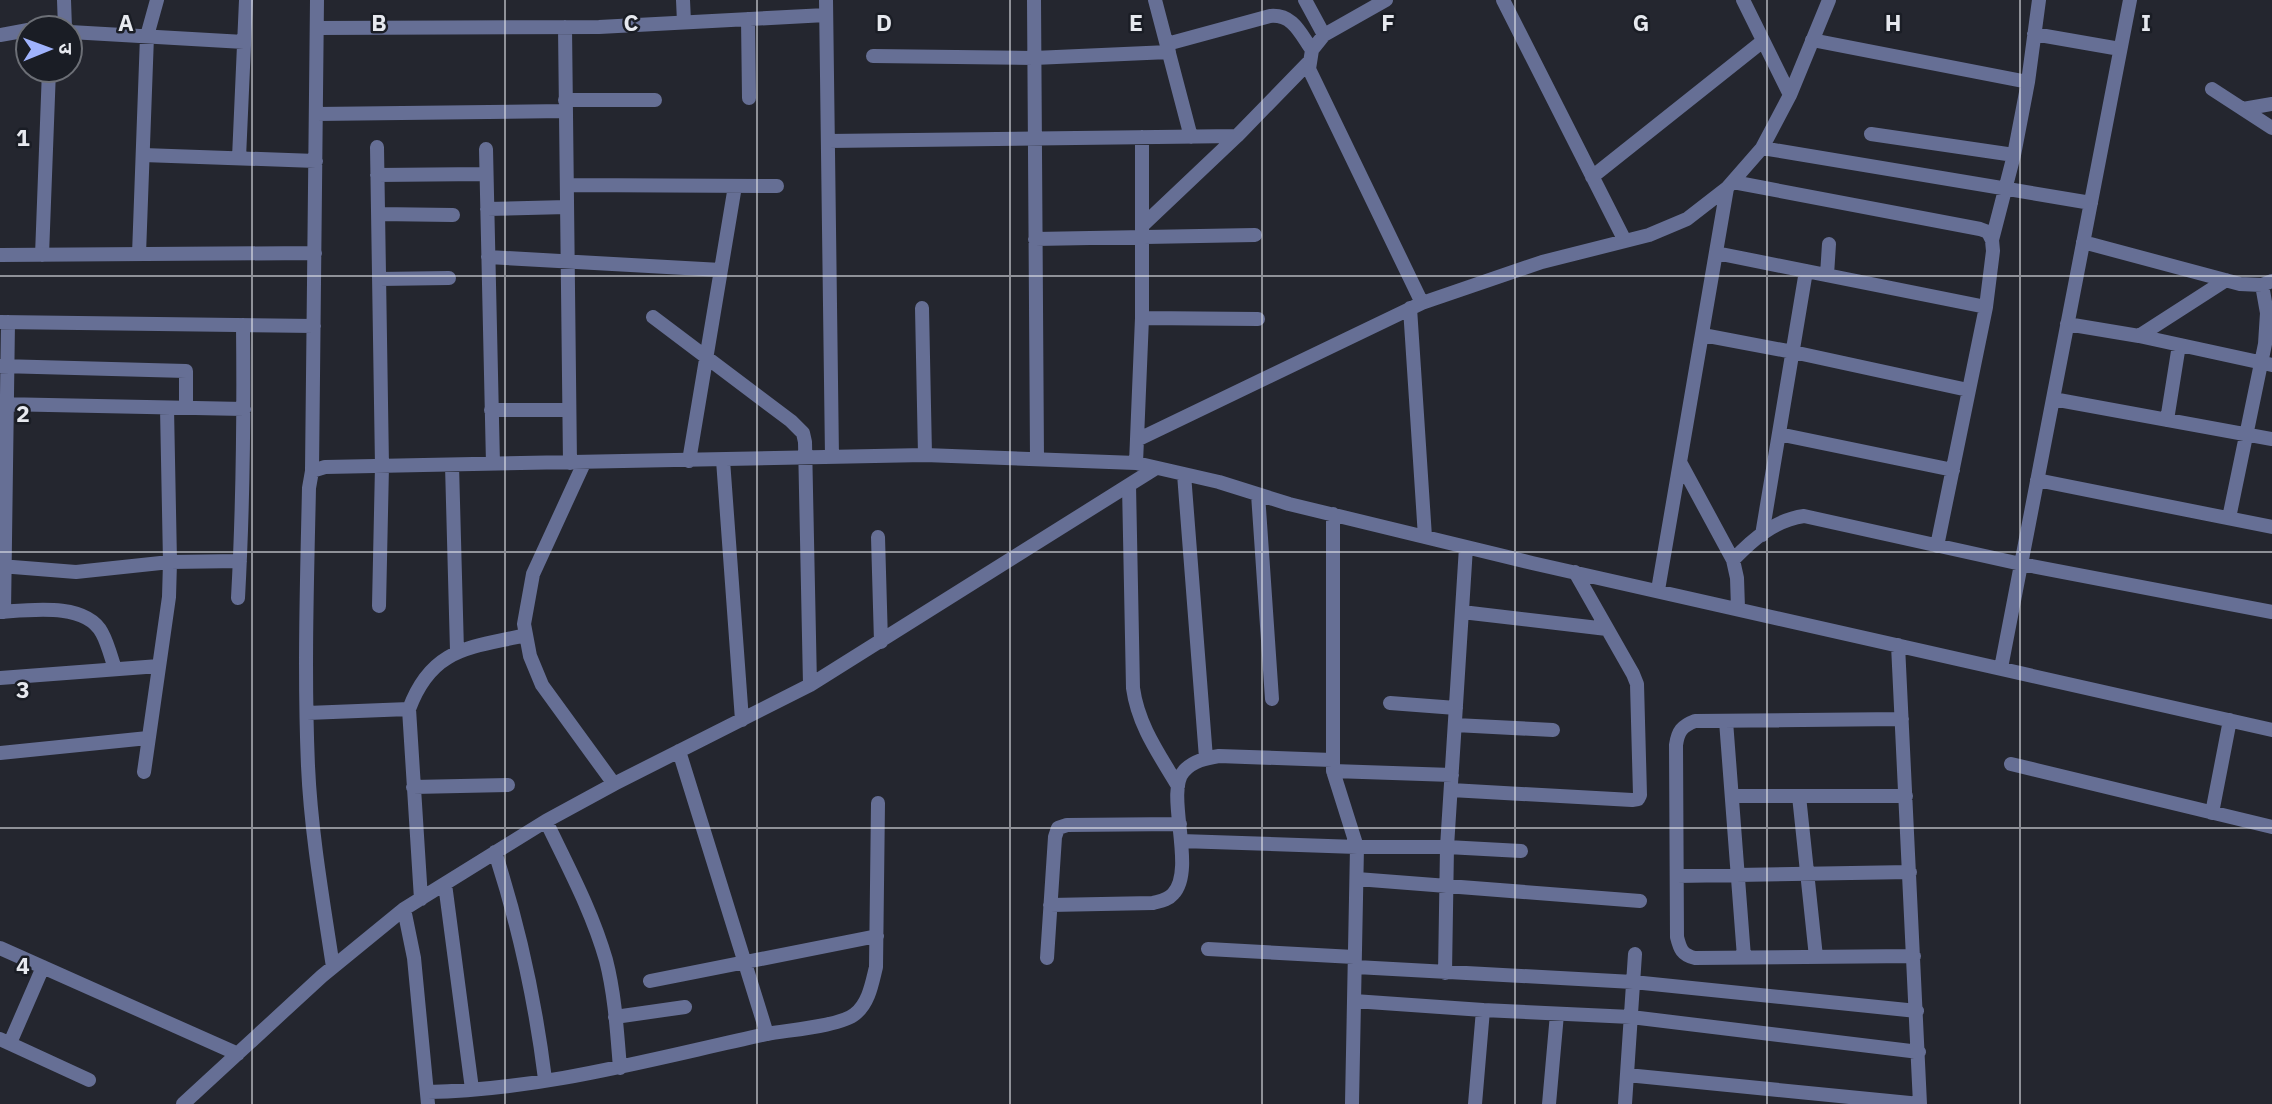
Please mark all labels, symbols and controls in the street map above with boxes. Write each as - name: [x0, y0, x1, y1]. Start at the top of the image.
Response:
- text: A: [118, 7, 134, 37]
- text: B: [371, 7, 387, 37]
- text: C: [624, 7, 639, 37]
- text: D: [876, 7, 892, 37]
- text: E: [1129, 7, 1143, 37]
- text: F: [1381, 7, 1395, 37]
- text: G: [1633, 7, 1649, 37]
- text: H: [1885, 7, 1901, 37]
- text: I: [2141, 7, 2151, 37]
- north arrow: [14, 14, 84, 84]
- text: उ: [54, 43, 78, 55]
- text: 1: [16, 122, 30, 152]
- text: 2: [16, 398, 30, 428]
- text: 3: [16, 674, 30, 704]
- text: 4: [16, 950, 30, 980]

